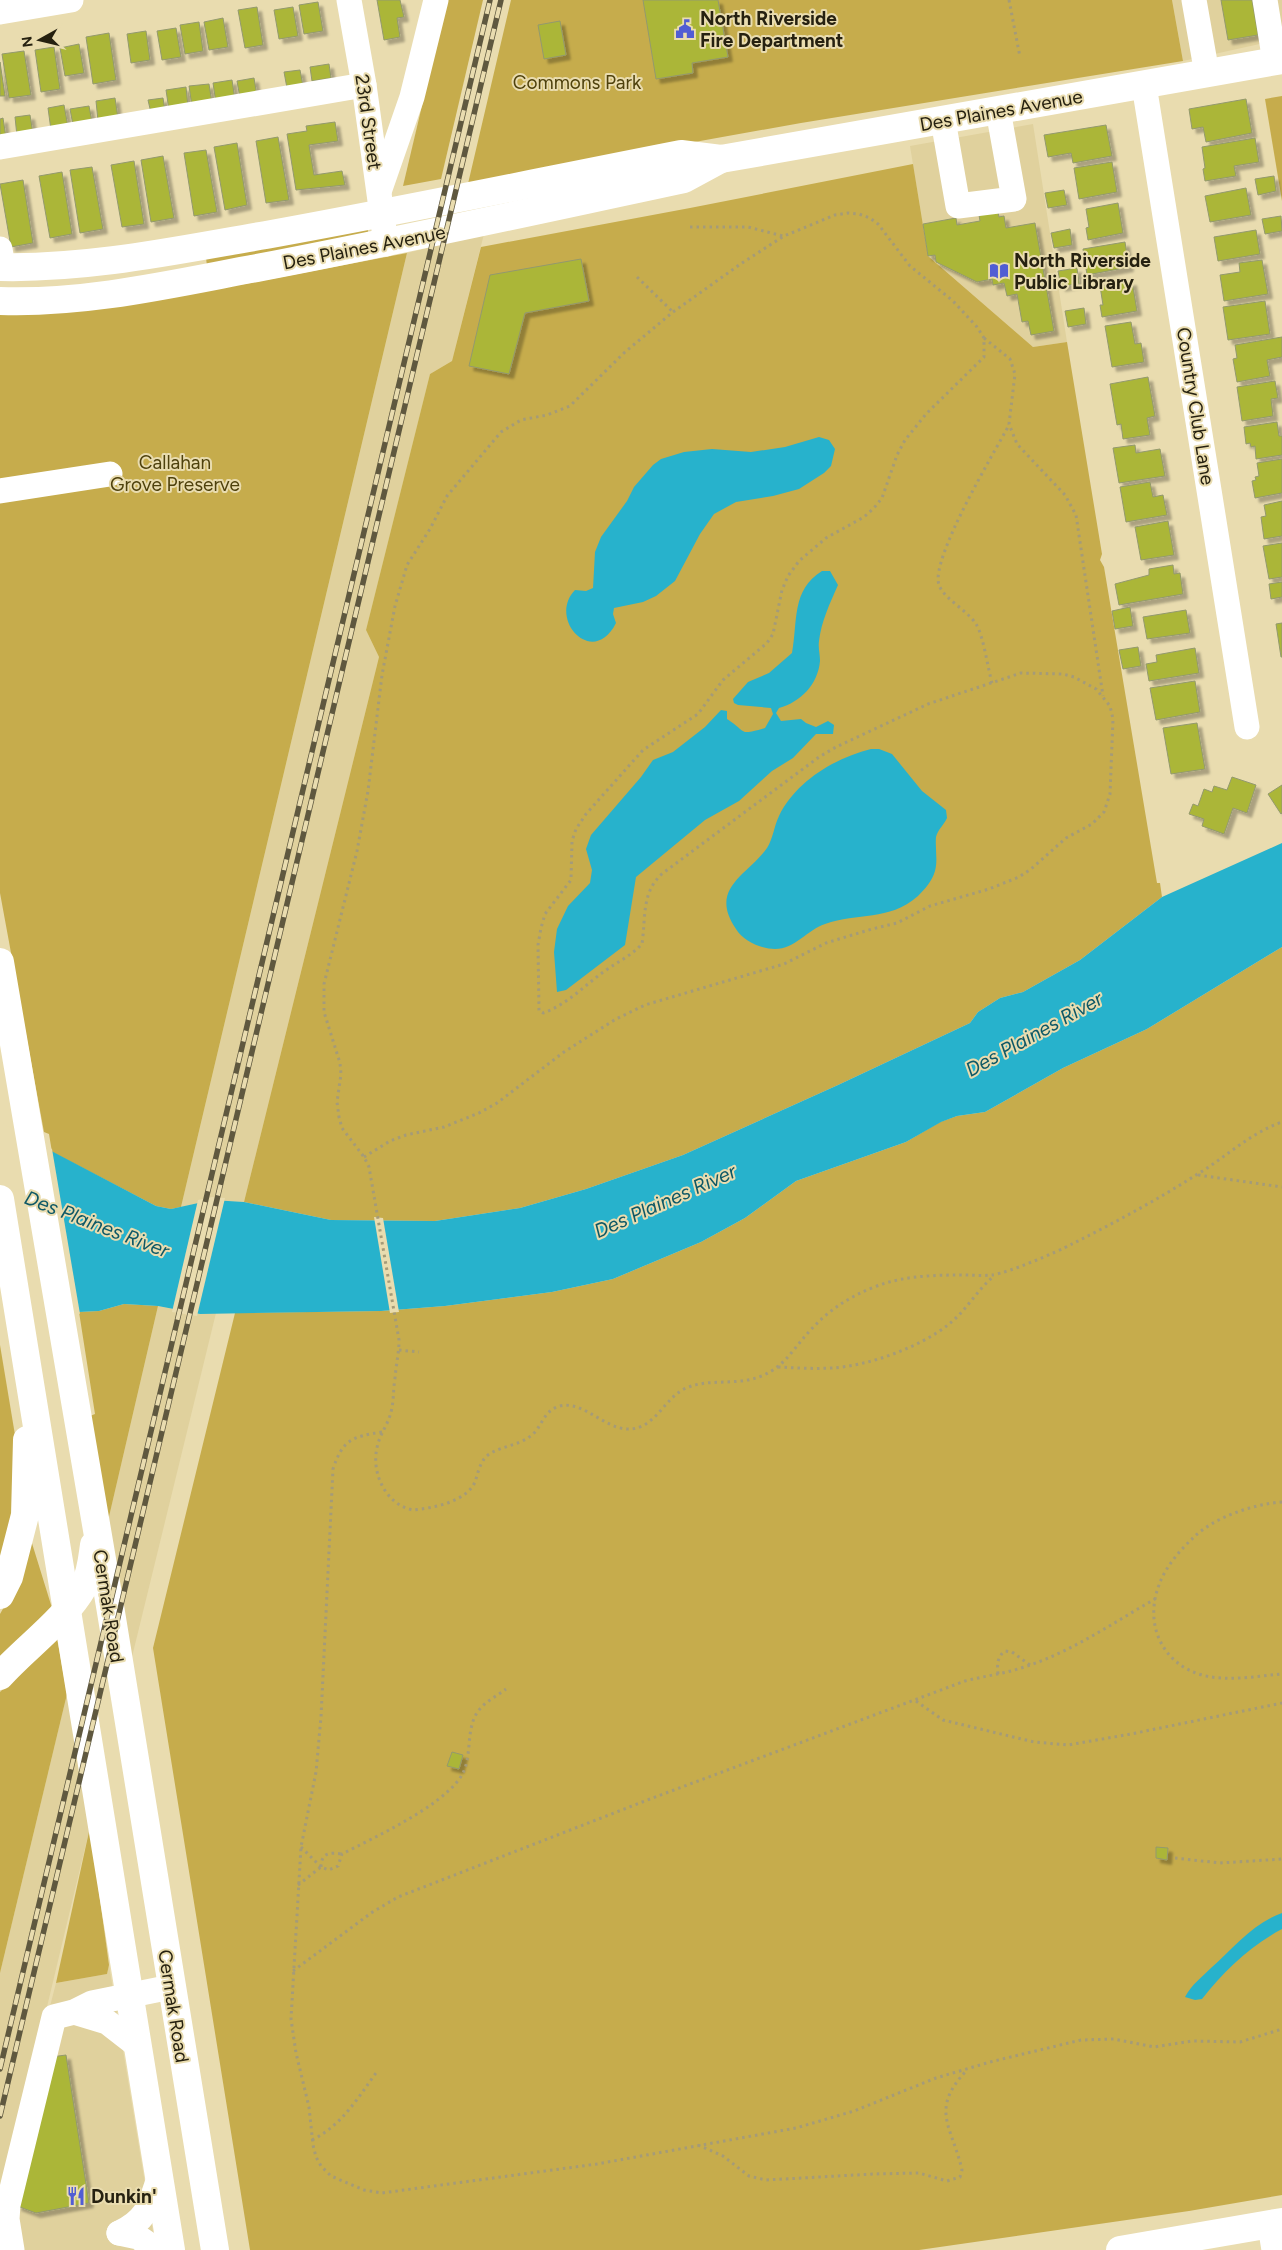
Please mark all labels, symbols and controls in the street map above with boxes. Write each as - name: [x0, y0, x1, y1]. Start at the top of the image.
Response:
- place label: North Riverside Fire Department: [700, 7, 844, 52]
- north arrow: [15, 15, 65, 65]
- public building icon: North Riverside Fire Department: [674, 18, 696, 40]
- text: N: [18, 35, 37, 48]
- park label: Commons Park: [513, 71, 642, 94]
- street label: 23rd Street: [350, 73, 387, 171]
- street label: Des Plaines Avenue: [918, 85, 1084, 136]
- street label: Des Plaines Avenue: [281, 220, 447, 275]
- place label: North Riverside Public Library: [1014, 249, 1151, 294]
- library icon: North Riverside Public Library: [988, 260, 1010, 282]
- street label: Country Club Lane: [1172, 326, 1219, 486]
- park label: Callahan Grove Preserve: [110, 451, 240, 496]
- water label: Des Plaines River: [961, 986, 1108, 1082]
- water label: Des Plaines River: [590, 1158, 741, 1243]
- water label: Des Plaines River: [21, 1185, 174, 1263]
- street label: Cermak Road: [88, 1548, 129, 1664]
- street label: Cermak Road: [153, 1948, 194, 2064]
- restaurant icon: Dunkin': [65, 2185, 87, 2207]
- place label: Dunkin': [91, 2185, 157, 2208]

